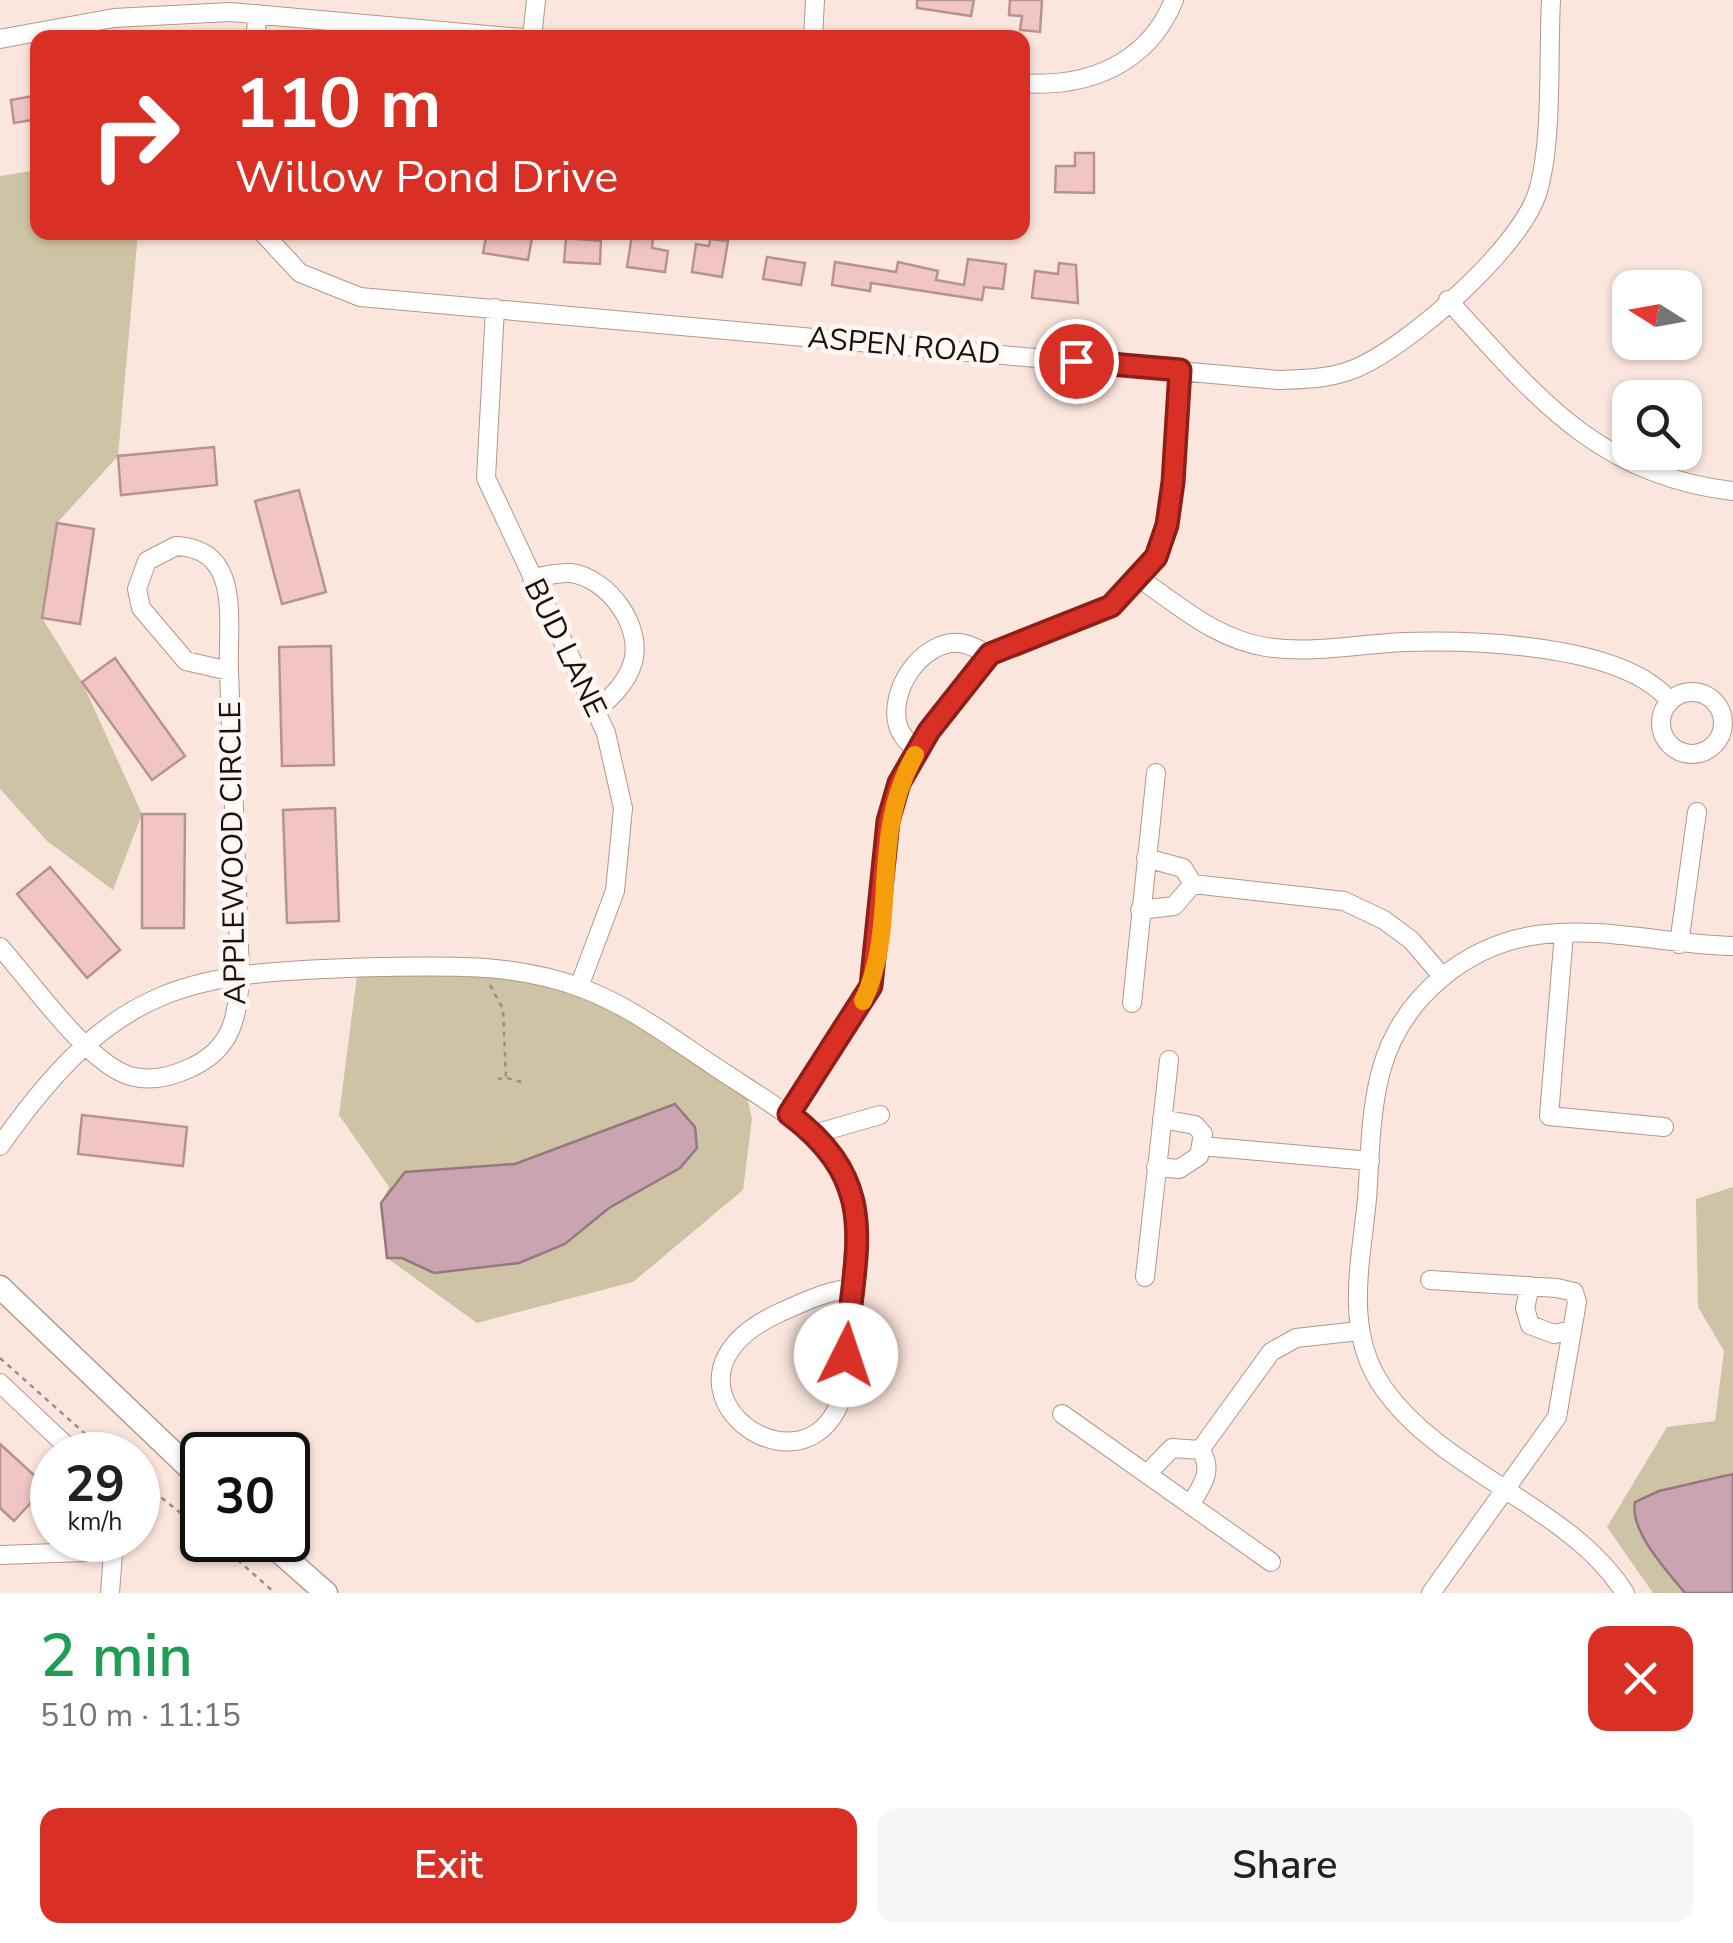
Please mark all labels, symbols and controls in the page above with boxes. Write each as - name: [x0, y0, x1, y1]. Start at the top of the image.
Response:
- text: 110 m: [235, 56, 441, 152]
- icon: right: [70, 70, 200, 200]
- text: Willow Pond Drive: [235, 147, 618, 208]
- north arrow: [1612, 270, 1702, 360]
- map controls: [1612, 270, 1702, 470]
- street label: ASPEN ROAD: [806, 317, 1002, 375]
- pin: [1034, 319, 1119, 404]
- icon: arrive: [1049, 334, 1104, 389]
- button: search: [1612, 380, 1702, 470]
- street label: BUD LANE: [514, 572, 616, 724]
- street label: APPLEWOOD CIRCLE: [210, 701, 256, 1005]
- position arrow: [794, 1303, 898, 1407]
- speed limit sign: 30: [180, 1432, 310, 1562]
- text: 29: [65, 1450, 125, 1519]
- text: km/h: [67, 1505, 123, 1539]
- text: 2 min: [40, 1615, 193, 1697]
- button: close: [1588, 1626, 1693, 1731]
- text: 510 m · 11:15: [40, 1694, 241, 1737]
- button: Exit: [40, 1808, 857, 1923]
- button: Share: [877, 1808, 1693, 1923]

